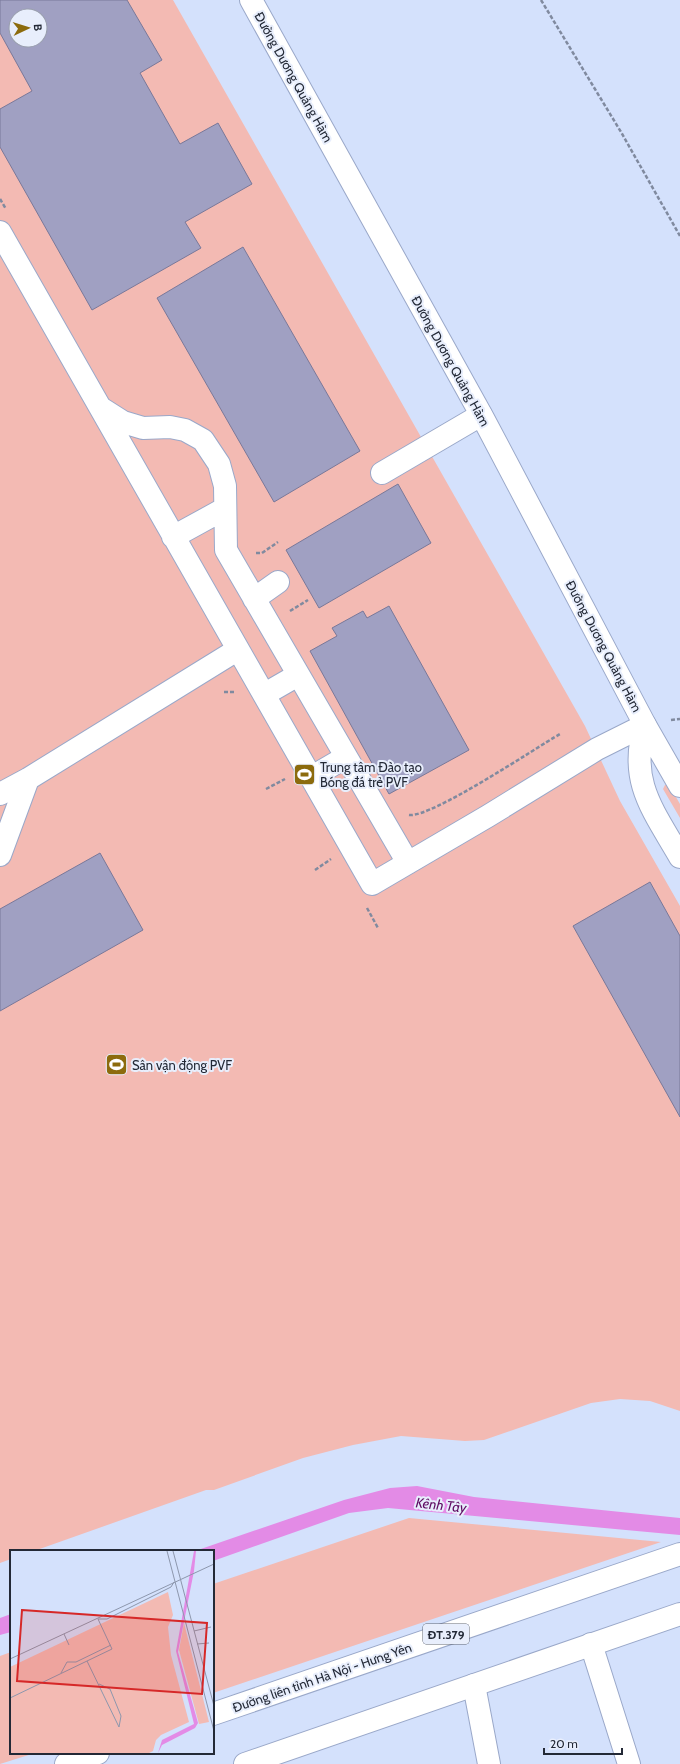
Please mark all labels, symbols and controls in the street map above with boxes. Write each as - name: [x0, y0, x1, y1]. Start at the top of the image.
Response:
- north arrow: [8, 8, 48, 48]
- street label: Đường Dương Quảng Hàm: [251, 9, 337, 145]
- text: B: [31, 23, 45, 31]
- street label: Đường Dương Quảng Hàm: [408, 293, 494, 429]
- street label: Đường Dương Quảng Hàm: [563, 578, 645, 714]
- place label: Trung tâm Đào tạo Bóng đá trẻ PVF: [320, 759, 422, 790]
- sports icon: Trung tâm Đào tạo Bóng đá trẻ PVF: [291, 761, 317, 787]
- sports icon: Sân vận động PVF: [104, 1052, 130, 1078]
- place label: Sân vận động PVF: [132, 1057, 232, 1073]
- water label: Kênh Tây: [415, 1493, 468, 1517]
- inset map: [10, 1550, 214, 1754]
- road number: ĐT.379: [423, 1624, 469, 1644]
- street label: Đường liên tỉnh Hà Nội - Hưng Yên: [230, 1639, 414, 1715]
- scale bar: [544, 1730, 622, 1756]
- text: 20 m: [550, 1736, 578, 1751]

